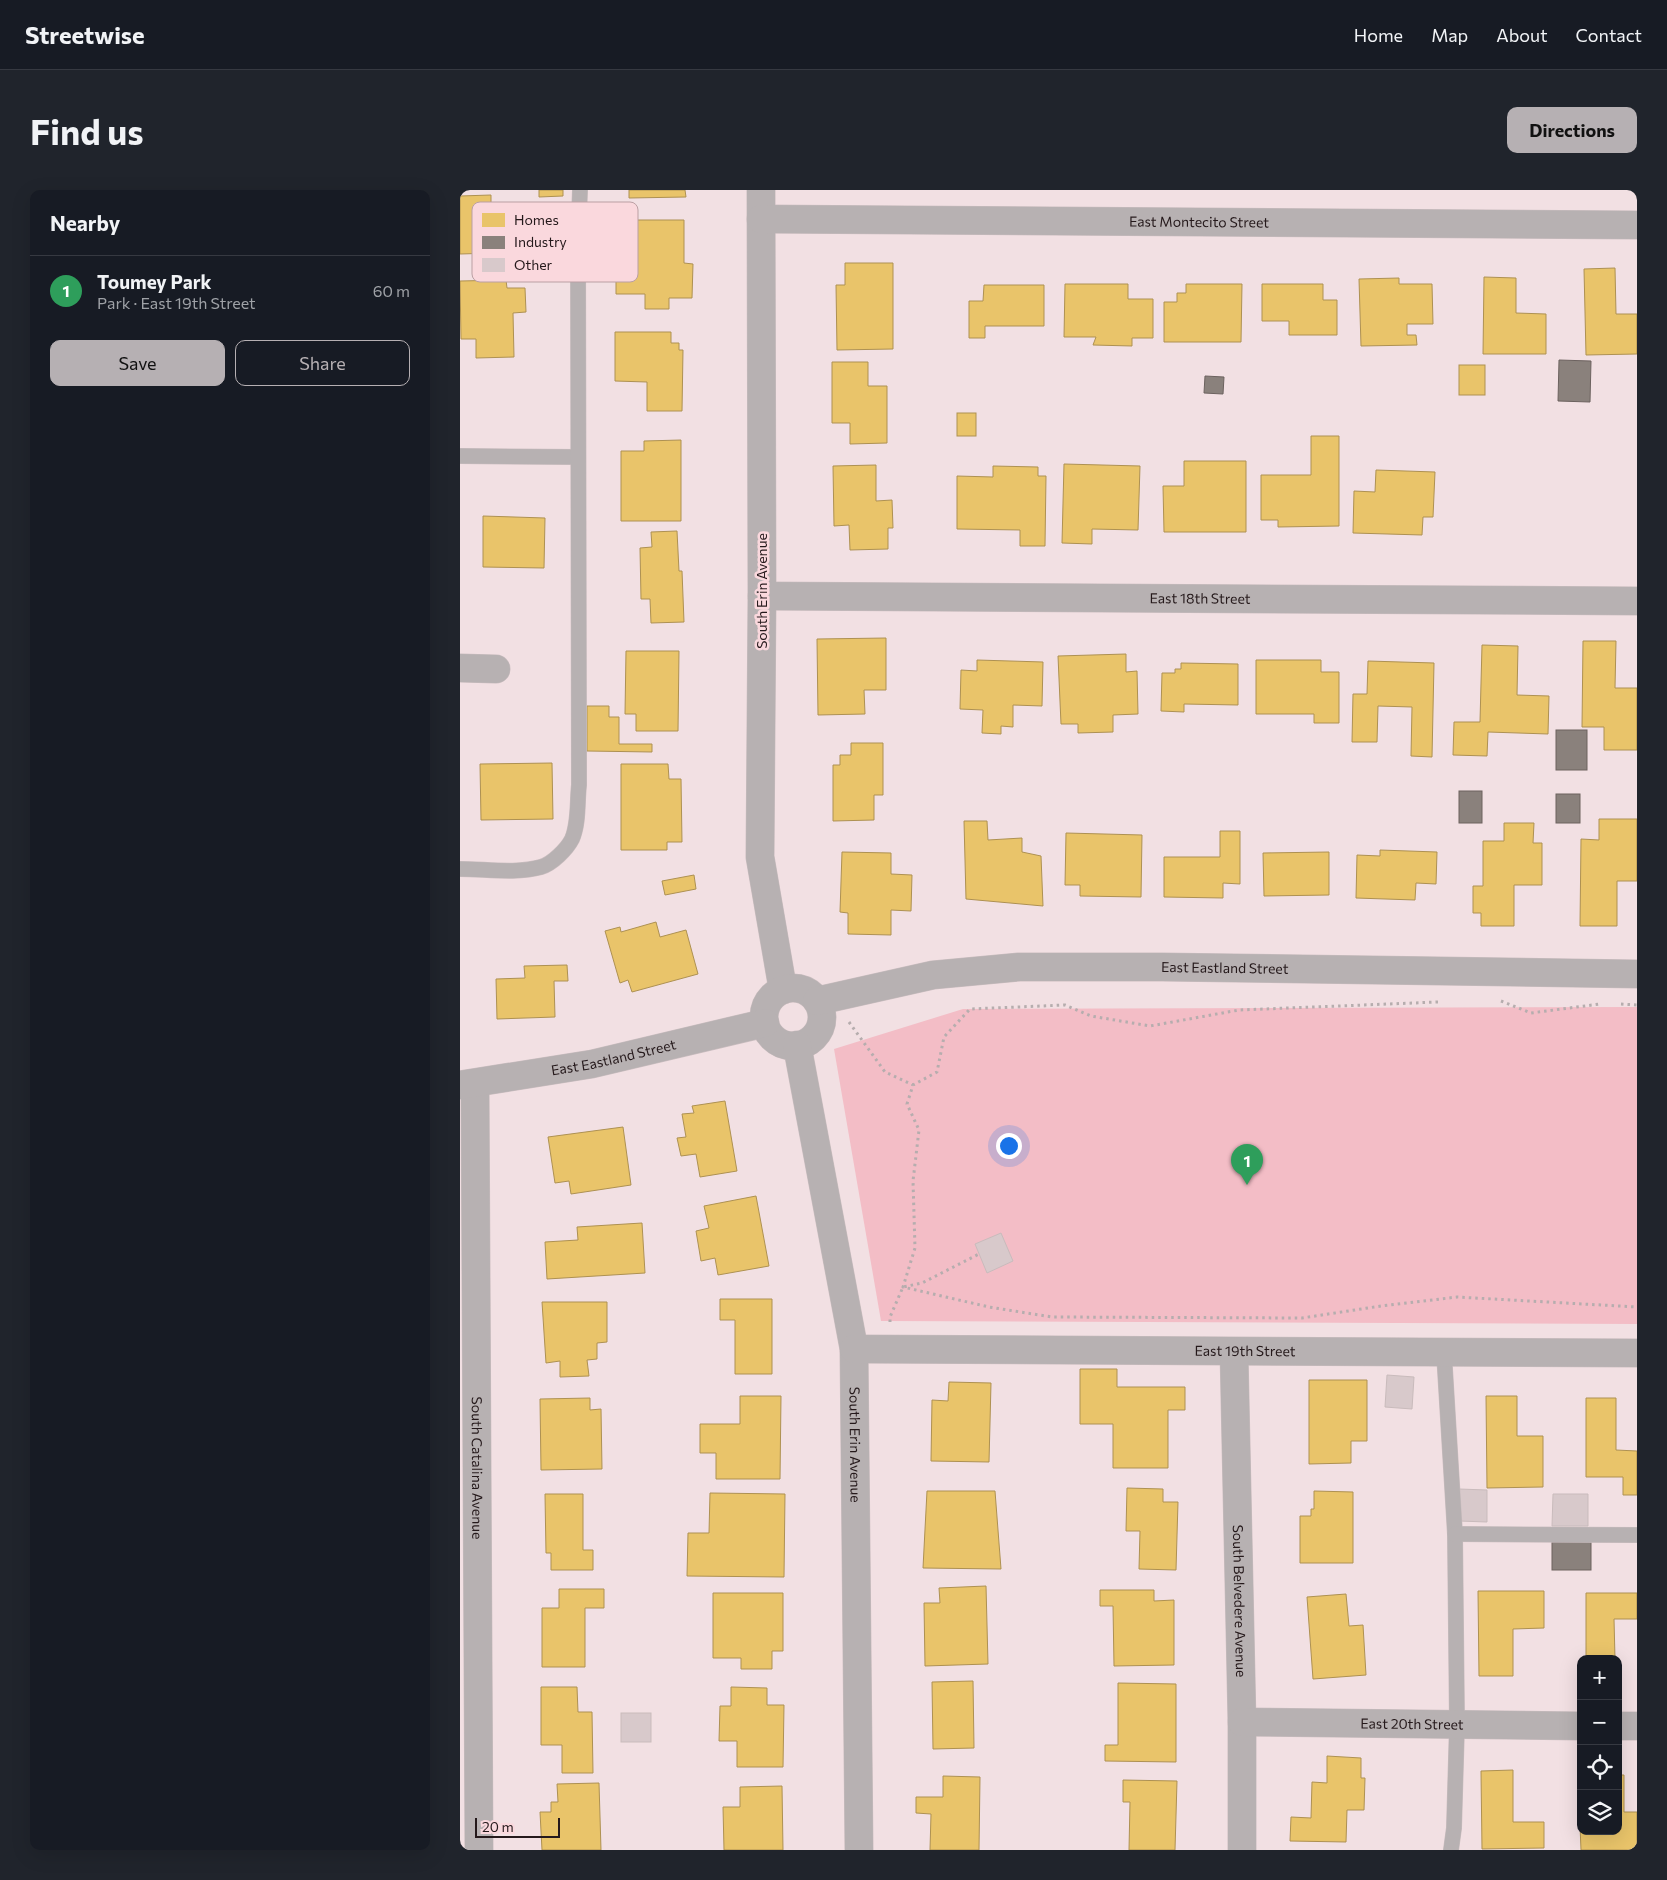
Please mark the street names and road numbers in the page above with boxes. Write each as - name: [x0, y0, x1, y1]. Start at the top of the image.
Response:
- street label: East Montecito Street: [1129, 213, 1269, 230]
- street label: South Erin Avenue: [753, 533, 770, 649]
- street label: East 18th Street: [1149, 589, 1251, 607]
- street label: East Eastland Street: [1161, 958, 1289, 977]
- street label: East Eastland Street: [550, 1035, 678, 1078]
- street label: East 19th Street: [1194, 1342, 1296, 1359]
- street label: South Erin Avenue: [846, 1387, 865, 1503]
- street label: South Catalina Avenue: [469, 1397, 486, 1539]
- street label: South Belvedere Avenue: [1230, 1524, 1250, 1678]
- street label: East 20th Street: [1360, 1714, 1464, 1733]

